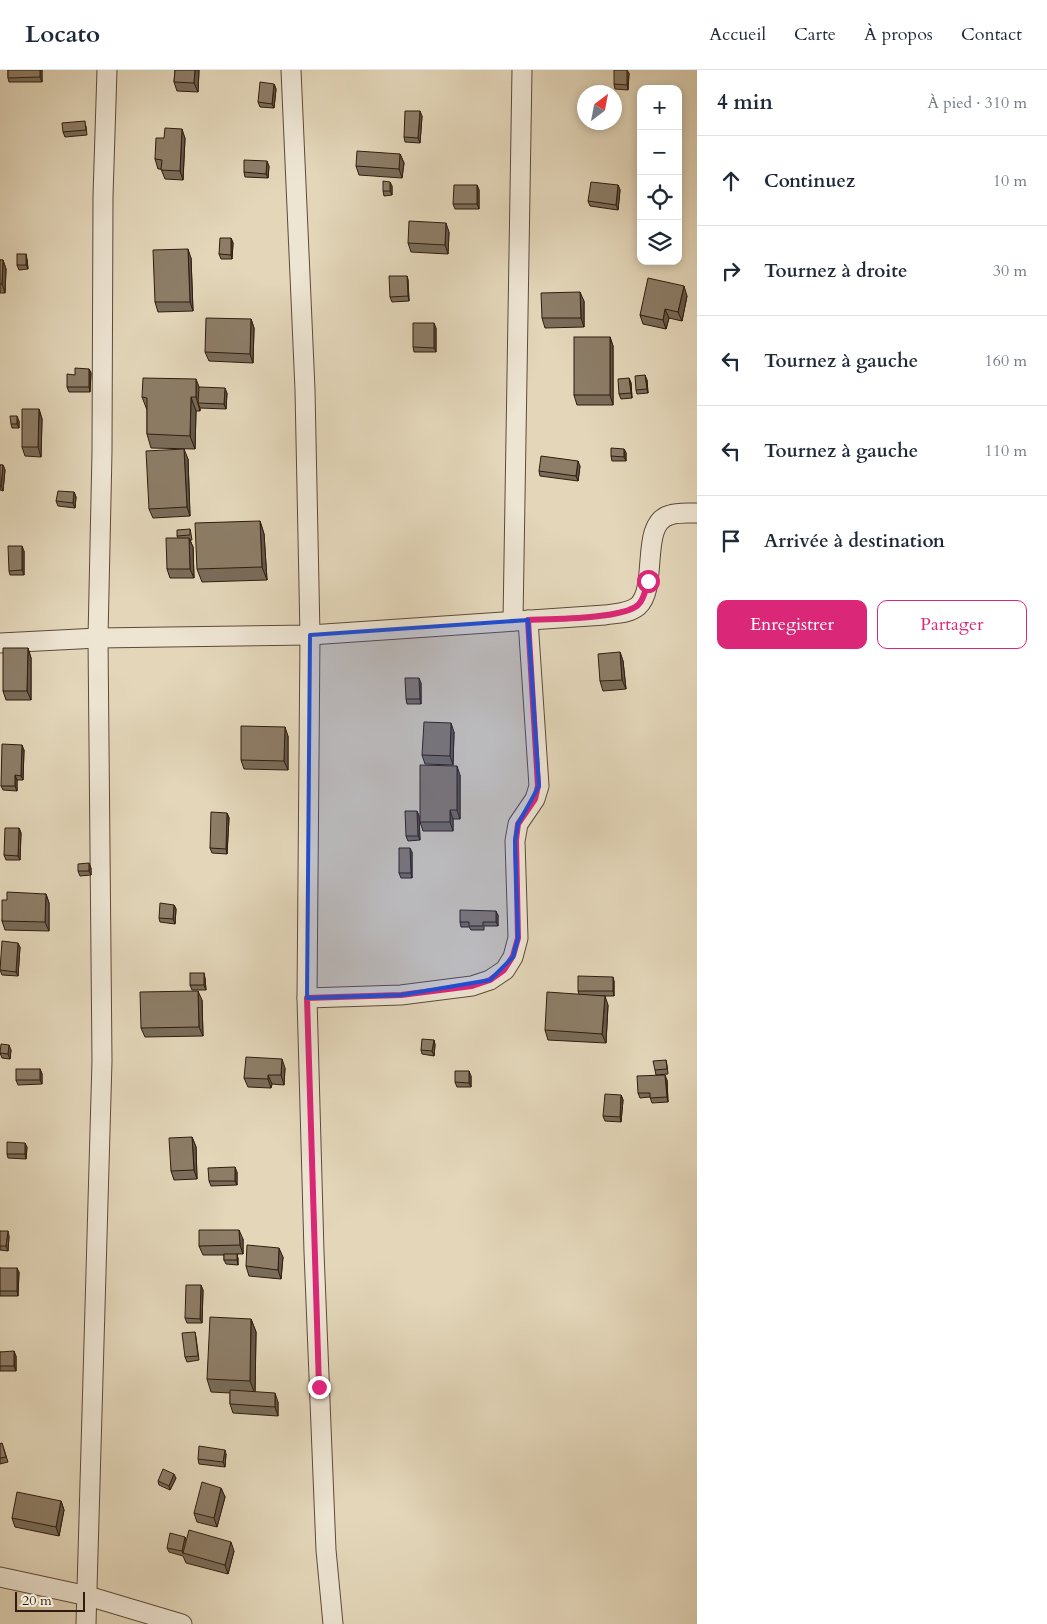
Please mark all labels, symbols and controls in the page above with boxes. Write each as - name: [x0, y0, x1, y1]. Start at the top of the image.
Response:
- text: Locato: [25, 18, 100, 51]
- text: Accueil: [709, 22, 766, 47]
- text: Carte: [794, 22, 836, 47]
- text: À propos: [864, 22, 933, 47]
- text: Contact: [961, 22, 1022, 47]
- north arrow: [577, 85, 622, 130]
- map controls: [637, 85, 682, 265]
- button: +: [637, 85, 682, 130]
- text: 4 min: [717, 88, 773, 117]
- text: À pied · 310 m: [927, 92, 1027, 114]
- button: −: [637, 130, 682, 175]
- icon: ahead: [717, 167, 745, 195]
- text: Continuez: [764, 168, 855, 194]
- text: 10 m: [993, 170, 1027, 192]
- button: locate: [637, 175, 682, 220]
- button: layers: [637, 220, 682, 265]
- icon: right: [717, 257, 745, 285]
- text: Tournez à droite: [764, 258, 907, 284]
- text: 30 m: [993, 260, 1027, 282]
- icon: left: [717, 347, 745, 375]
- text: Tournez à gauche: [764, 348, 918, 374]
- text: 160 m: [985, 350, 1027, 372]
- icon: left: [717, 437, 745, 465]
- text: Tournez à gauche: [764, 438, 918, 464]
- text: 110 m: [985, 440, 1027, 462]
- icon: arrive: [717, 527, 745, 555]
- text: Arrivée à destination: [764, 528, 945, 554]
- route start: [637, 570, 660, 593]
- button: Enregistrer: [717, 600, 867, 649]
- button: Partager: [877, 600, 1027, 649]
- route end: [308, 1376, 331, 1399]
- scale bar: [15, 1589, 85, 1612]
- text: 20 m: [22, 1591, 52, 1610]

